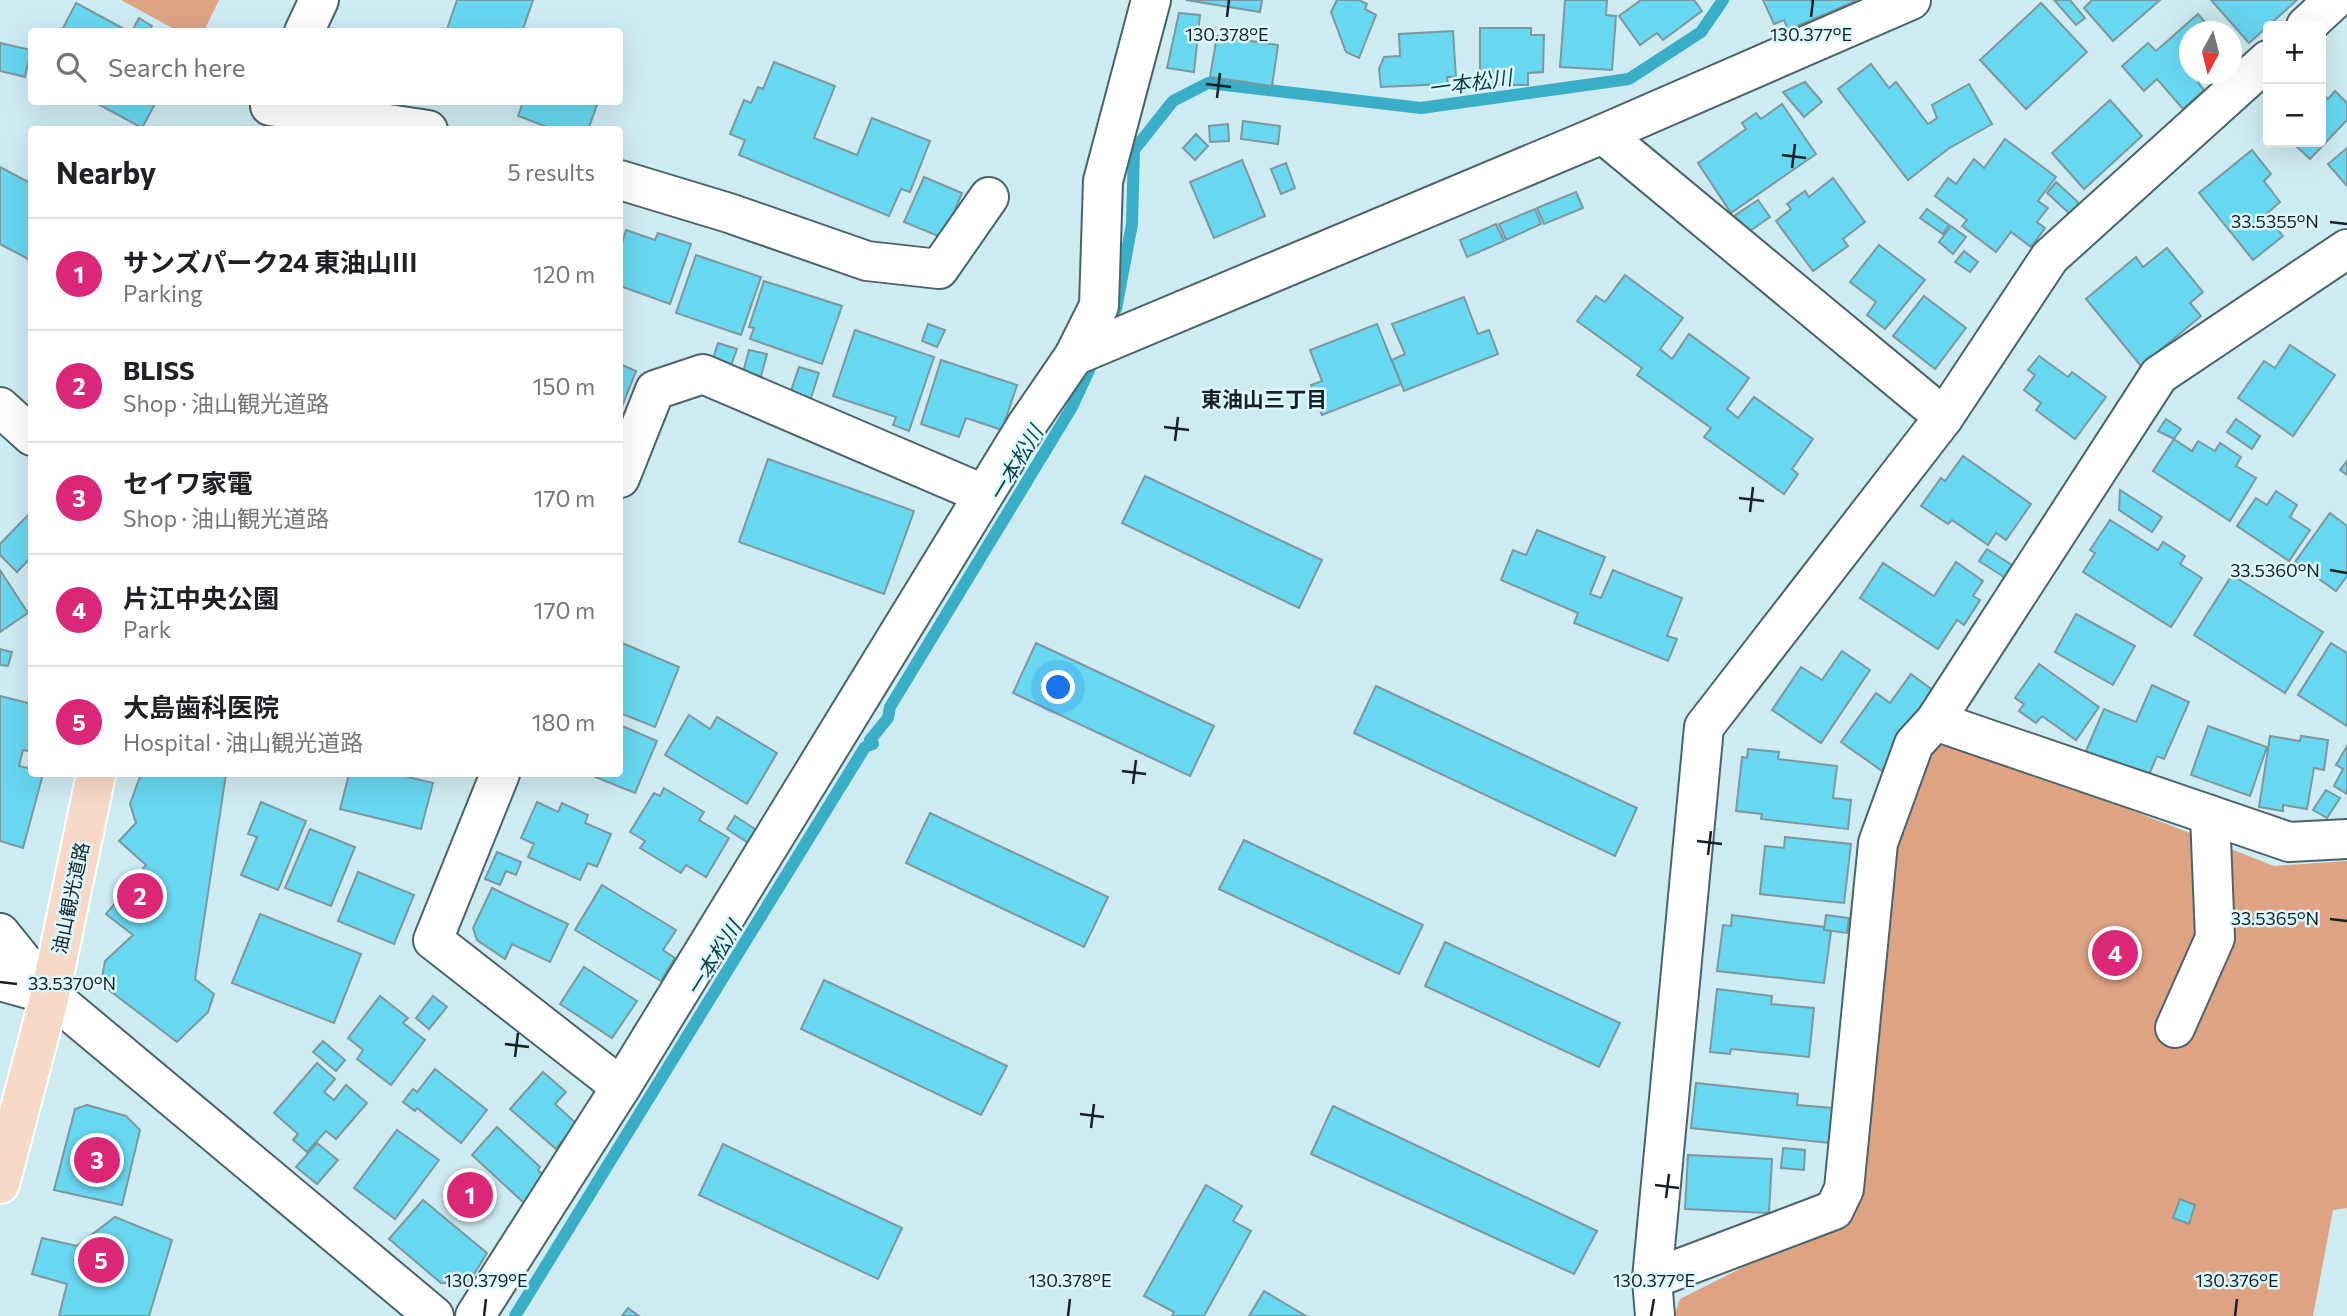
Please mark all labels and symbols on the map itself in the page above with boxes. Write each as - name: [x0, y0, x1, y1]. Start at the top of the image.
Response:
- north arrow: [2179, 21, 2242, 84]
- text: 130.378°E: [1185, 23, 1269, 45]
- text: 130.377°E: [1770, 23, 1852, 45]
- water label: 一本松川: [1427, 63, 1515, 100]
- text: 33.5355°N: [2231, 210, 2319, 232]
- district label: 東油山三丁目: [1201, 386, 1327, 411]
- water label: 一本松川: [983, 419, 1048, 505]
- text: 33.5360°N: [2230, 559, 2320, 581]
- your location: [1041, 670, 1075, 704]
- street label: 油山観光道路: [47, 840, 93, 956]
- pin: 2: [117, 870, 163, 922]
- text: 33.5365°N: [2231, 907, 2319, 929]
- water label: 一本松川: [680, 914, 747, 1000]
- pin: 4: [2092, 927, 2138, 979]
- text: 33.5370°N: [28, 972, 116, 994]
- pin: 3: [74, 1134, 120, 1186]
- pin: 1: [447, 1169, 493, 1221]
- pin: 5: [78, 1234, 124, 1286]
- text: 130.379°E: [444, 1269, 528, 1291]
- text: 130.378°E: [1028, 1269, 1112, 1291]
- text: 130.377°E: [1613, 1269, 1695, 1291]
- text: 130.376°E: [2195, 1269, 2279, 1291]

